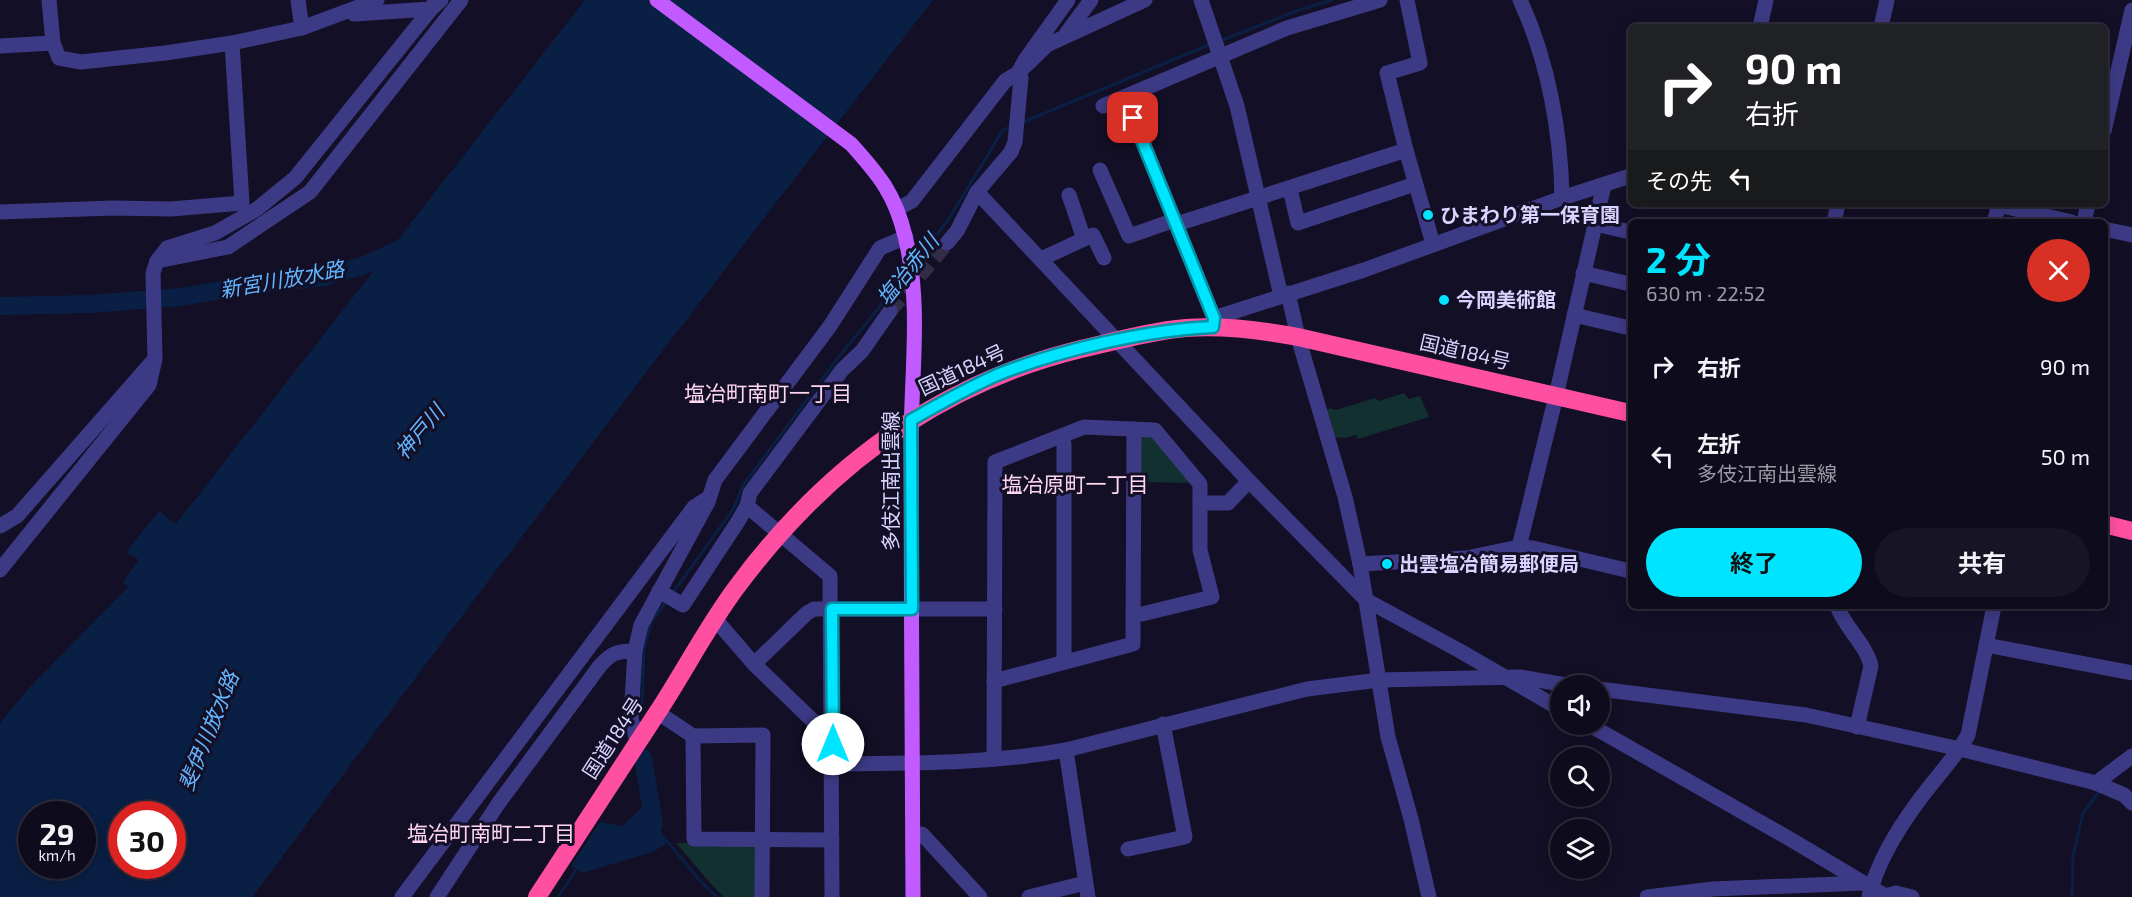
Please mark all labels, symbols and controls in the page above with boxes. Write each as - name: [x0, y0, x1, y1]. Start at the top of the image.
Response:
- text: 90 m: [1745, 42, 1842, 92]
- icon: right: [1646, 48, 1724, 126]
- pin: [1107, 92, 1158, 143]
- text: 右折: [1745, 97, 1799, 129]
- icon: arrive: [1116, 101, 1149, 134]
- icon: left: [1724, 162, 1757, 195]
- text: その先: [1646, 167, 1712, 193]
- place label: ひまわり第一保育園: [1440, 202, 1620, 226]
- marker: ひまわり第一保育園: [1421, 208, 1435, 222]
- water label: 塩冶赤川: [871, 227, 944, 310]
- text: 2 分: [1646, 237, 1711, 280]
- button: close: [2027, 239, 2090, 302]
- water label: 新宮川放水路: [218, 255, 348, 302]
- text: 630 m · 22:52: [1646, 281, 1765, 305]
- place label: 今岡美術館: [1456, 287, 1556, 311]
- marker: 今岡美術館: [1437, 293, 1451, 307]
- street label: 国道184号: [1418, 329, 1513, 373]
- street label: 国道184号: [915, 339, 1009, 399]
- icon: right: [1646, 350, 1679, 383]
- text: 90 m: [2040, 353, 2090, 379]
- text: 右折: [1697, 354, 1741, 380]
- district label: 塩冶町南町一丁目: [684, 380, 852, 405]
- water label: 神戸川: [389, 397, 450, 463]
- street label: 多伎江南出雲線: [878, 411, 902, 551]
- text: 左折: [1697, 430, 1741, 456]
- icon: left: [1646, 440, 1679, 473]
- text: 50 m: [2041, 443, 2090, 469]
- text: 多伎江南出雲線: [1697, 461, 1837, 485]
- district label: 塩冶原町一丁目: [1002, 471, 1149, 496]
- button: 終了: [1646, 528, 1862, 597]
- button: 共有: [1874, 528, 2090, 597]
- place label: 出雲塩冶簡易郵便局: [1399, 551, 1579, 575]
- marker: 出雲塩冶簡易郵便局: [1380, 557, 1394, 571]
- water label: 斐伊川放水路: [172, 665, 244, 794]
- map controls: [1550, 675, 1610, 879]
- button: sound: [1550, 675, 1610, 735]
- street label: 国道184号: [577, 692, 647, 783]
- position arrow: [801, 712, 865, 776]
- button: search: [1550, 747, 1610, 807]
- speed limit sign: 30: [108, 801, 186, 879]
- text: 29: [39, 815, 75, 851]
- button: layers: [1550, 819, 1610, 879]
- district label: 塩冶町南町二丁目: [407, 820, 575, 845]
- text: km/h: [38, 846, 76, 864]

